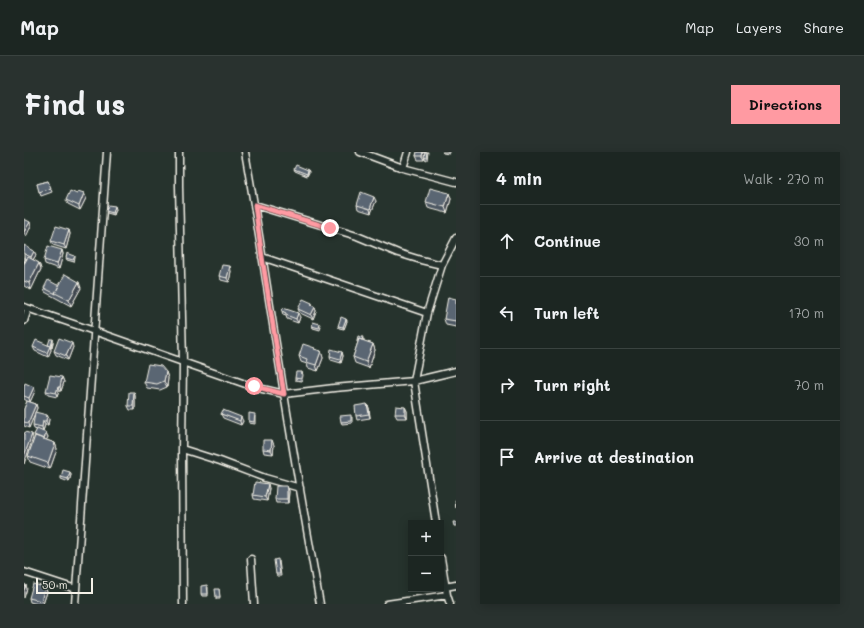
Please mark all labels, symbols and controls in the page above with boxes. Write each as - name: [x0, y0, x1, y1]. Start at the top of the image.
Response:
- text: Map: [20, 15, 59, 40]
- text: Map: [685, 18, 714, 37]
- text: Layers: [736, 18, 782, 37]
- text: Share: [804, 18, 844, 37]
- button: Directions: [731, 85, 840, 124]
- text: Find us: [24, 86, 125, 122]
- text: 4 min: [496, 167, 542, 189]
- text: Walk · 270 m: [743, 170, 824, 187]
- route end: [321, 219, 339, 237]
- icon: ahead: [496, 230, 518, 252]
- text: Continue: [534, 231, 601, 251]
- text: 30 m: [794, 232, 824, 249]
- icon: left: [496, 302, 518, 324]
- text: Turn left: [534, 303, 599, 323]
- text: 170 m: [788, 304, 824, 321]
- icon: right: [496, 374, 518, 396]
- text: Turn right: [534, 375, 611, 395]
- text: 70 m: [794, 376, 824, 393]
- route start: [245, 377, 263, 395]
- icon: arrive: [496, 446, 518, 468]
- text: Arrive at destination: [534, 447, 694, 467]
- map controls: [408, 520, 444, 592]
- button: +: [408, 520, 444, 556]
- button: −: [408, 556, 444, 592]
- scale bar: [36, 576, 93, 595]
- text: 50 m: [42, 577, 68, 592]

